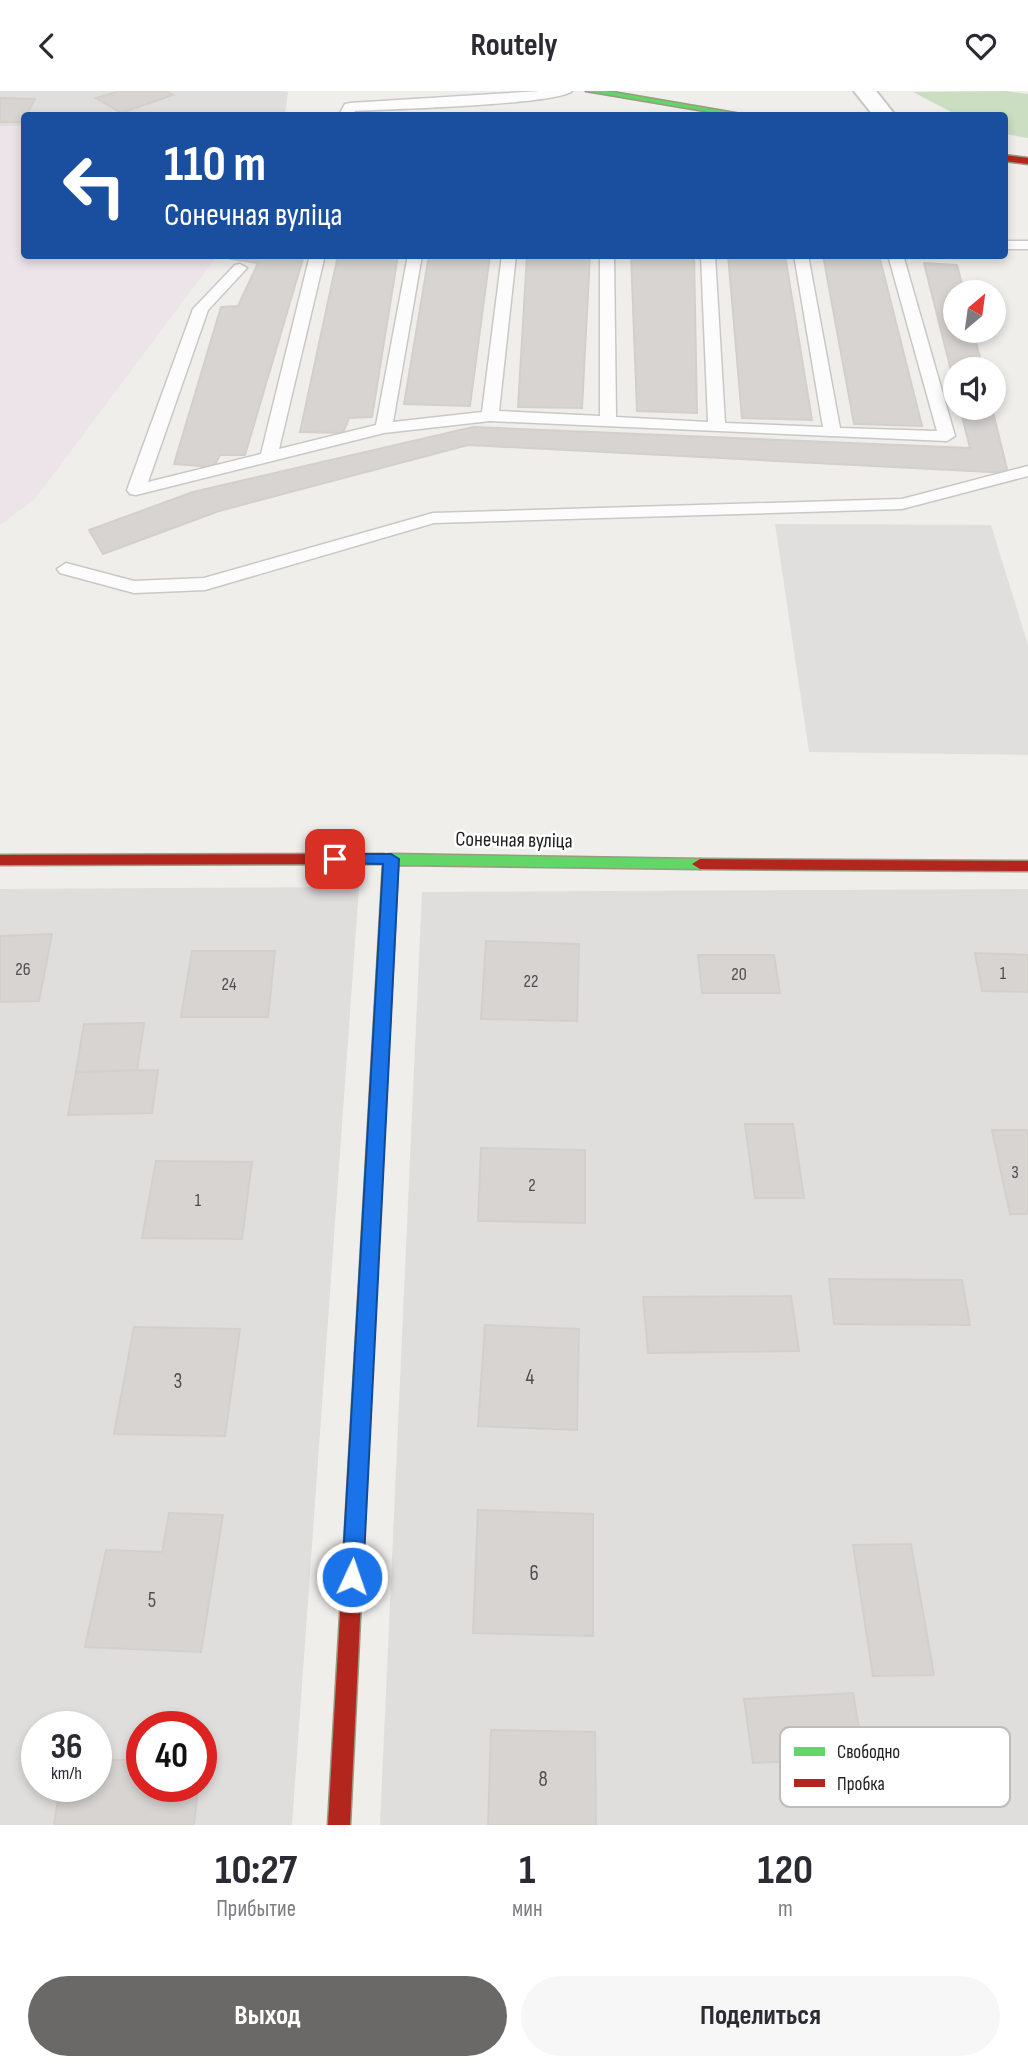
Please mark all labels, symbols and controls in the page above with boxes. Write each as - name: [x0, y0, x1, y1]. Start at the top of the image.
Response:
- text: Routely: [470, 26, 558, 65]
- icon: back: [28, 27, 66, 65]
- icon: heart: [962, 27, 1000, 65]
- text: 110 m: [164, 136, 266, 195]
- icon: left: [49, 140, 140, 231]
- text: Сонечная вуліца: [164, 196, 343, 235]
- north arrow: [943, 280, 1006, 343]
- map controls: [943, 280, 1006, 420]
- button: sound: [943, 357, 1006, 420]
- street label: Сонечная вуліца: [455, 826, 573, 854]
- pin: [305, 829, 365, 889]
- icon: arrive: [316, 840, 354, 878]
- house number: 26: [15, 959, 31, 980]
- house number: 1: [1000, 963, 1007, 984]
- house number: 20: [731, 964, 747, 985]
- house number: 22: [524, 971, 538, 992]
- house number: 24: [222, 974, 237, 995]
- house number: 3: [1011, 1162, 1019, 1183]
- house number: 2: [528, 1175, 536, 1196]
- house number: 1: [195, 1190, 202, 1211]
- house number: 4: [526, 1365, 535, 1390]
- house number: 3: [174, 1369, 182, 1394]
- position arrow: [315, 1540, 389, 1614]
- house number: 6: [529, 1561, 539, 1586]
- house number: 5: [148, 1588, 156, 1613]
- speed limit sign: 40: [126, 1711, 217, 1802]
- text: 36: [50, 1726, 83, 1769]
- legend: [780, 1727, 1010, 1807]
- text: Свободно: [837, 1741, 900, 1764]
- text: km/h: [51, 1763, 82, 1784]
- house number: 8: [538, 1767, 548, 1792]
- text: Пробка: [837, 1773, 885, 1796]
- text: 10:27: [215, 1845, 297, 1896]
- text: 1: [519, 1845, 536, 1896]
- text: 120: [758, 1845, 813, 1896]
- text: Прибытие: [216, 1895, 296, 1923]
- text: мин: [512, 1895, 543, 1923]
- text: m: [778, 1895, 793, 1923]
- button: Выход: [28, 1976, 507, 2056]
- button: Поделиться: [521, 1976, 1000, 2056]

